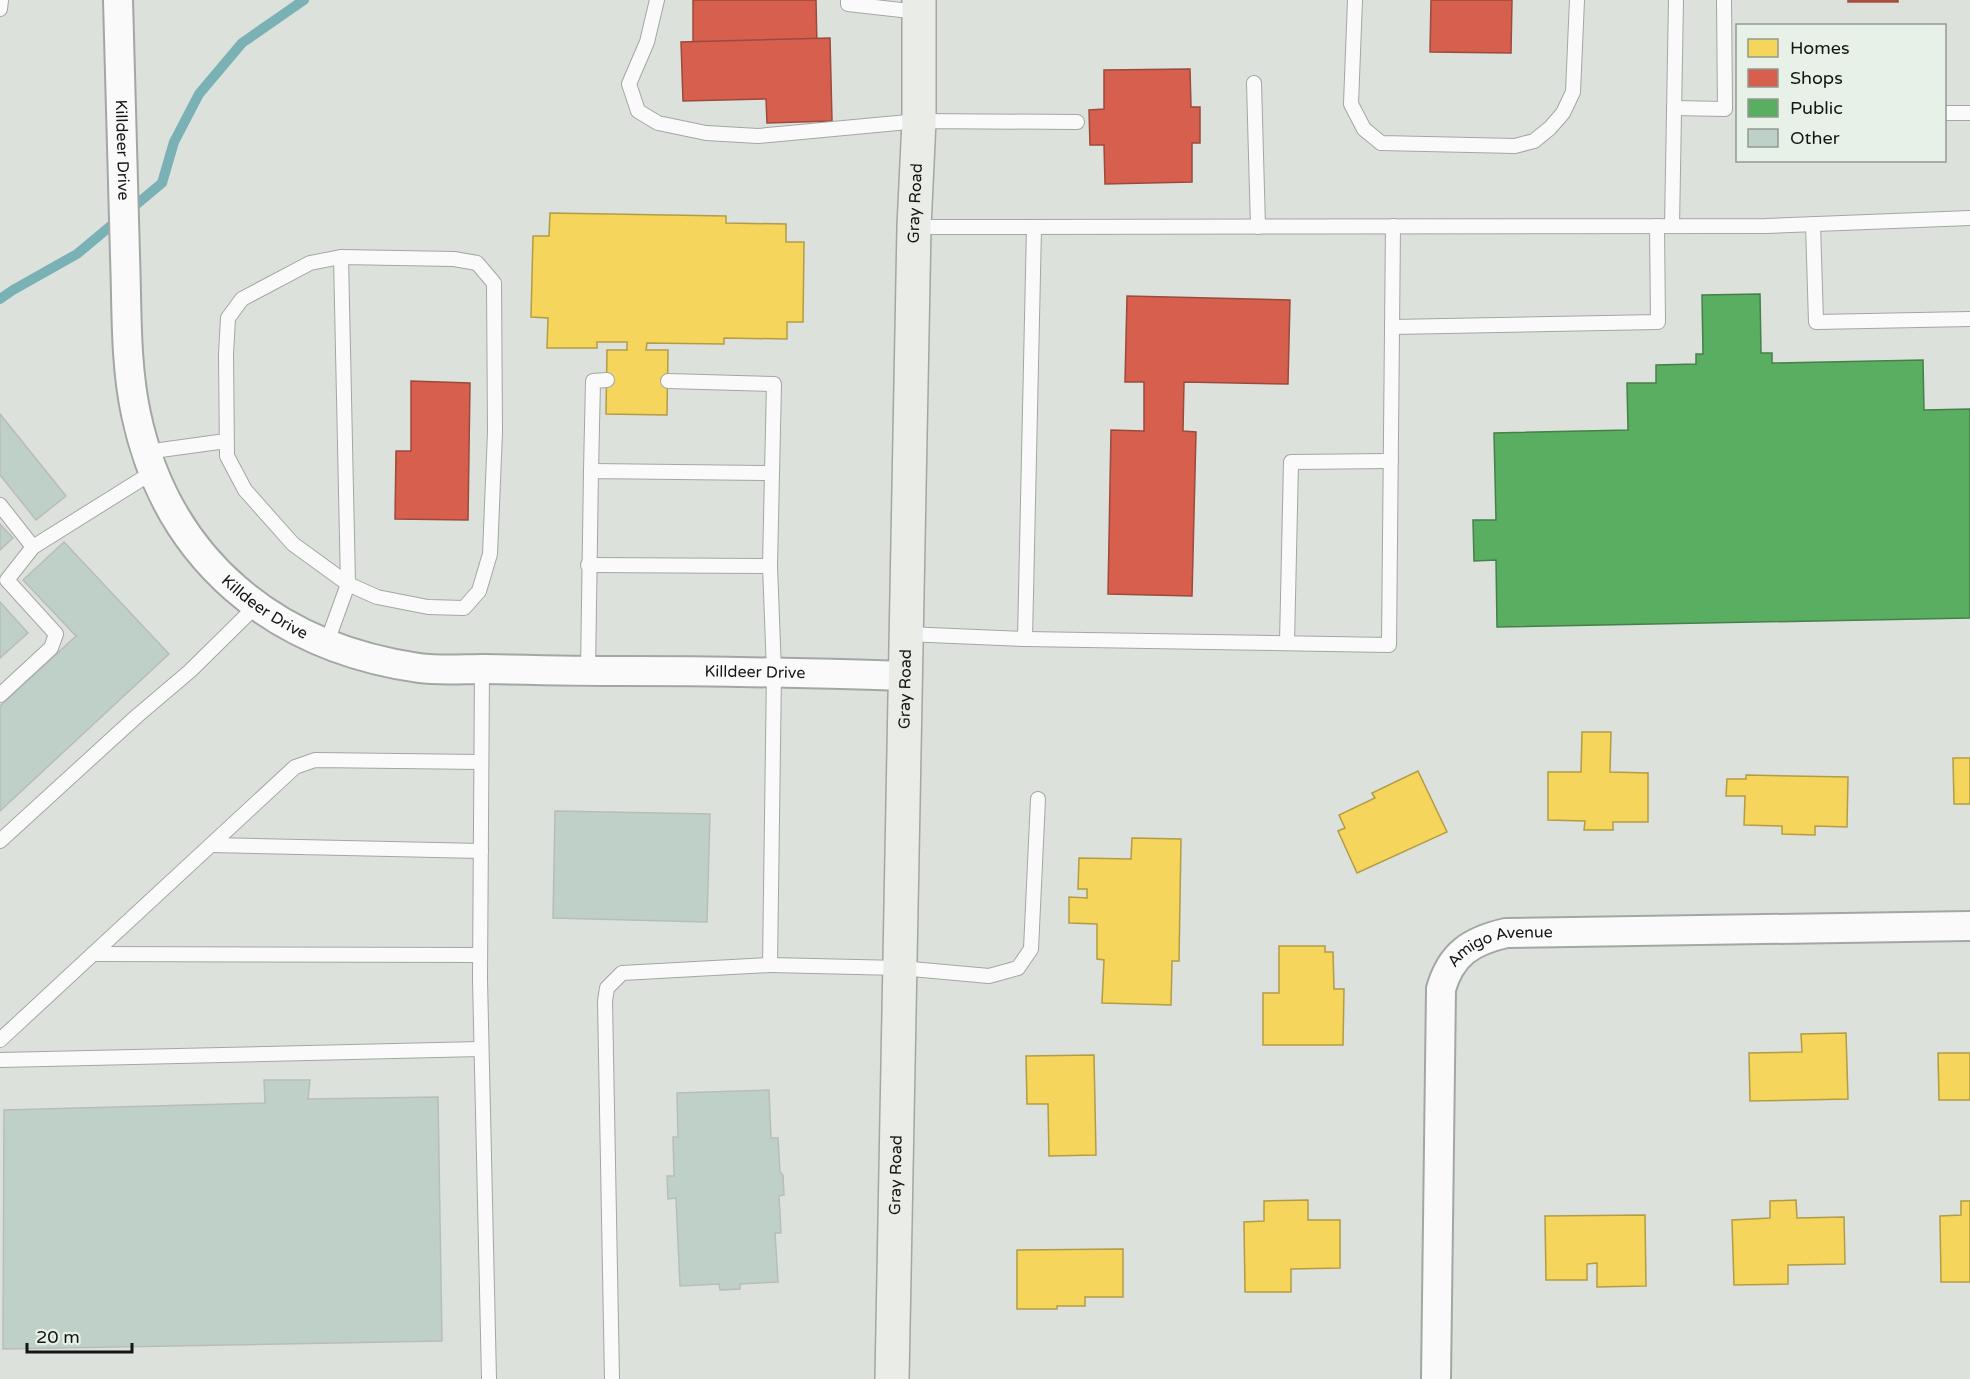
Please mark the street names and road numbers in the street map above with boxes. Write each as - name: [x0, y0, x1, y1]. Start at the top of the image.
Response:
- street label: Killdeer Drive: [111, 99, 134, 201]
- street label: Gray Road: [904, 163, 927, 243]
- street label: Killdeer Drive: [217, 571, 311, 644]
- street label: Gray Road: [894, 649, 916, 729]
- street label: Killdeer Drive: [705, 661, 806, 683]
- street label: Amigo Avenue: [1443, 922, 1553, 971]
- street label: Gray Road: [885, 1135, 907, 1215]

